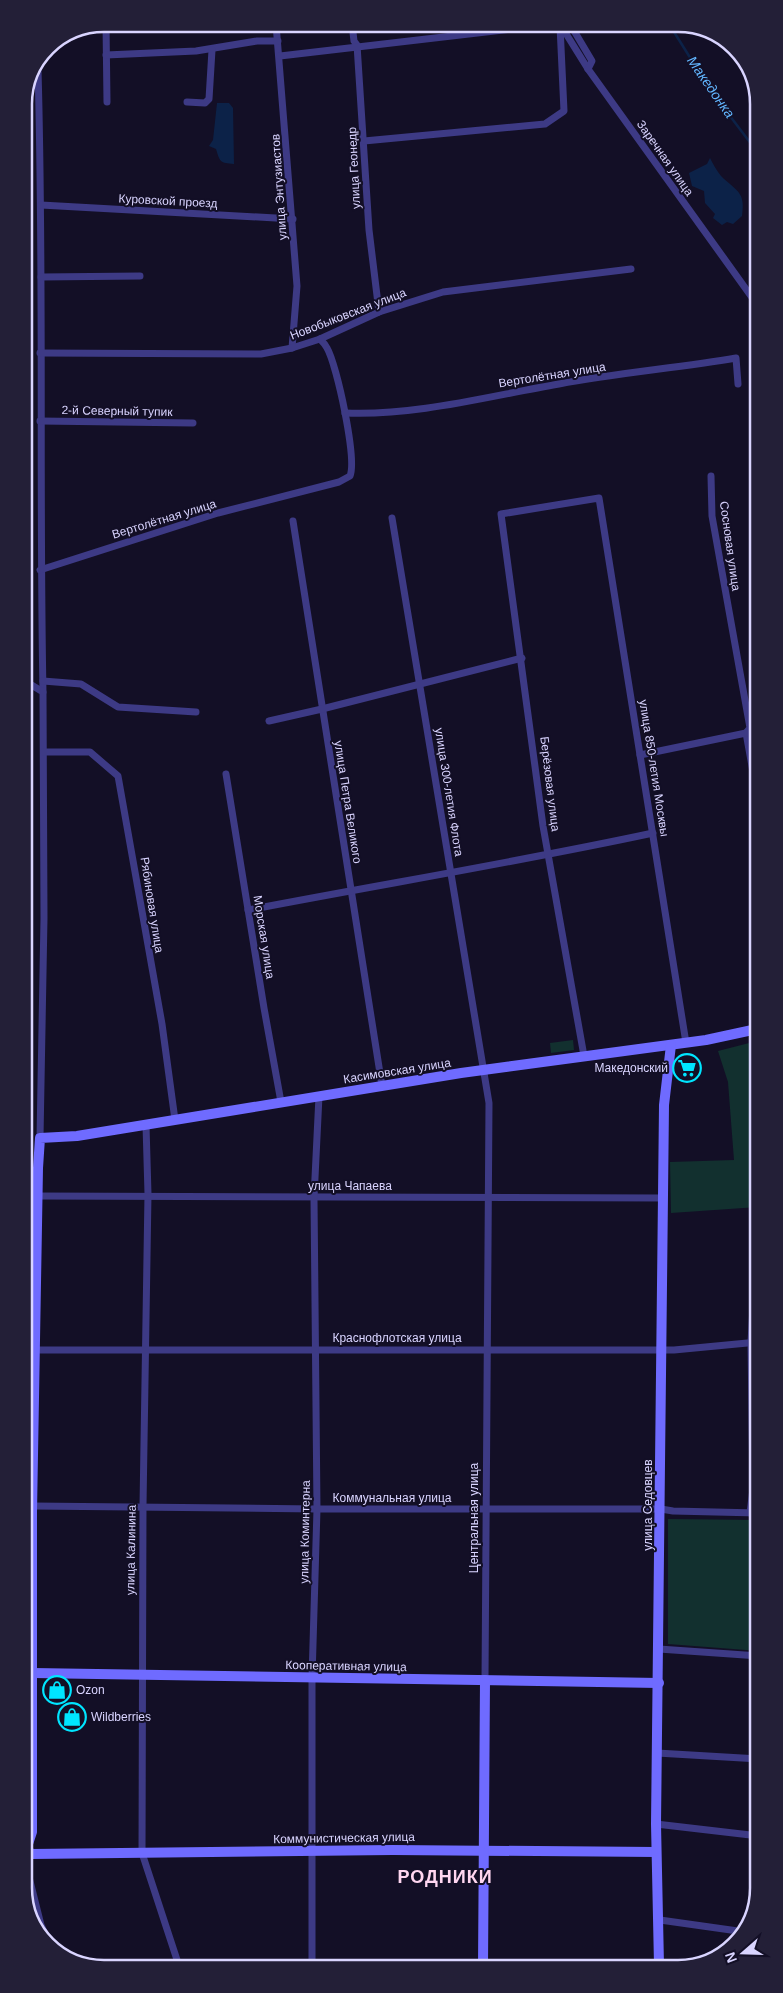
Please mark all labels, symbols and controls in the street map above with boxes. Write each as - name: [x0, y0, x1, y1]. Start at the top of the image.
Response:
- water label: Македонка: [684, 53, 738, 121]
- street label: Заречная улица: [634, 117, 697, 199]
- street label: улица Геонедр: [345, 126, 363, 209]
- street label: улица Энтузиастов: [268, 133, 290, 241]
- street label: Куровской проезд: [118, 191, 218, 211]
- street label: Новобыковская улица: [288, 285, 408, 343]
- street label: Вертолётная улица: [497, 360, 607, 390]
- street label: 2-й Северный тупик: [61, 403, 173, 419]
- street label: Вертолётная улица: [110, 496, 218, 542]
- street label: Сосновая улица: [717, 500, 743, 592]
- street label: улица 850-летия Москвы: [636, 698, 672, 838]
- street label: улица 300-летия Флота: [432, 727, 466, 858]
- street label: Берёзовая улица: [537, 736, 563, 833]
- street label: улица Петра Великого: [331, 740, 365, 865]
- street label: Рябиновая улица: [138, 856, 167, 954]
- street label: Морская улица: [250, 894, 278, 980]
- supermarket icon: Македонский: [672, 1053, 702, 1083]
- street label: Касимовская улица: [342, 1056, 452, 1086]
- place label: Македонский: [594, 1061, 668, 1075]
- street label: улица Чапаева: [308, 1179, 392, 1193]
- street label: Краснофлотская улица: [332, 1331, 462, 1345]
- street label: улица Седовцев: [641, 1459, 655, 1551]
- street label: Центральная улица: [467, 1462, 481, 1573]
- street label: улица Коминтерна: [297, 1480, 313, 1584]
- street label: Коммунальная улица: [333, 1491, 452, 1505]
- street label: улица Калинина: [123, 1504, 139, 1595]
- street label: Кооперативная улица: [285, 1658, 407, 1674]
- shop icon: Ozon: [42, 1675, 72, 1705]
- place label: Ozon: [76, 1683, 105, 1697]
- shop icon: Wildberries: [57, 1702, 87, 1732]
- place label: Wildberries: [91, 1710, 151, 1724]
- street label: Коммунистическая улица: [273, 1830, 415, 1846]
- district label: РОДНИКИ: [397, 1867, 493, 1887]
- north arrow: [718, 1928, 768, 1978]
- text: N: [722, 1950, 740, 1965]

